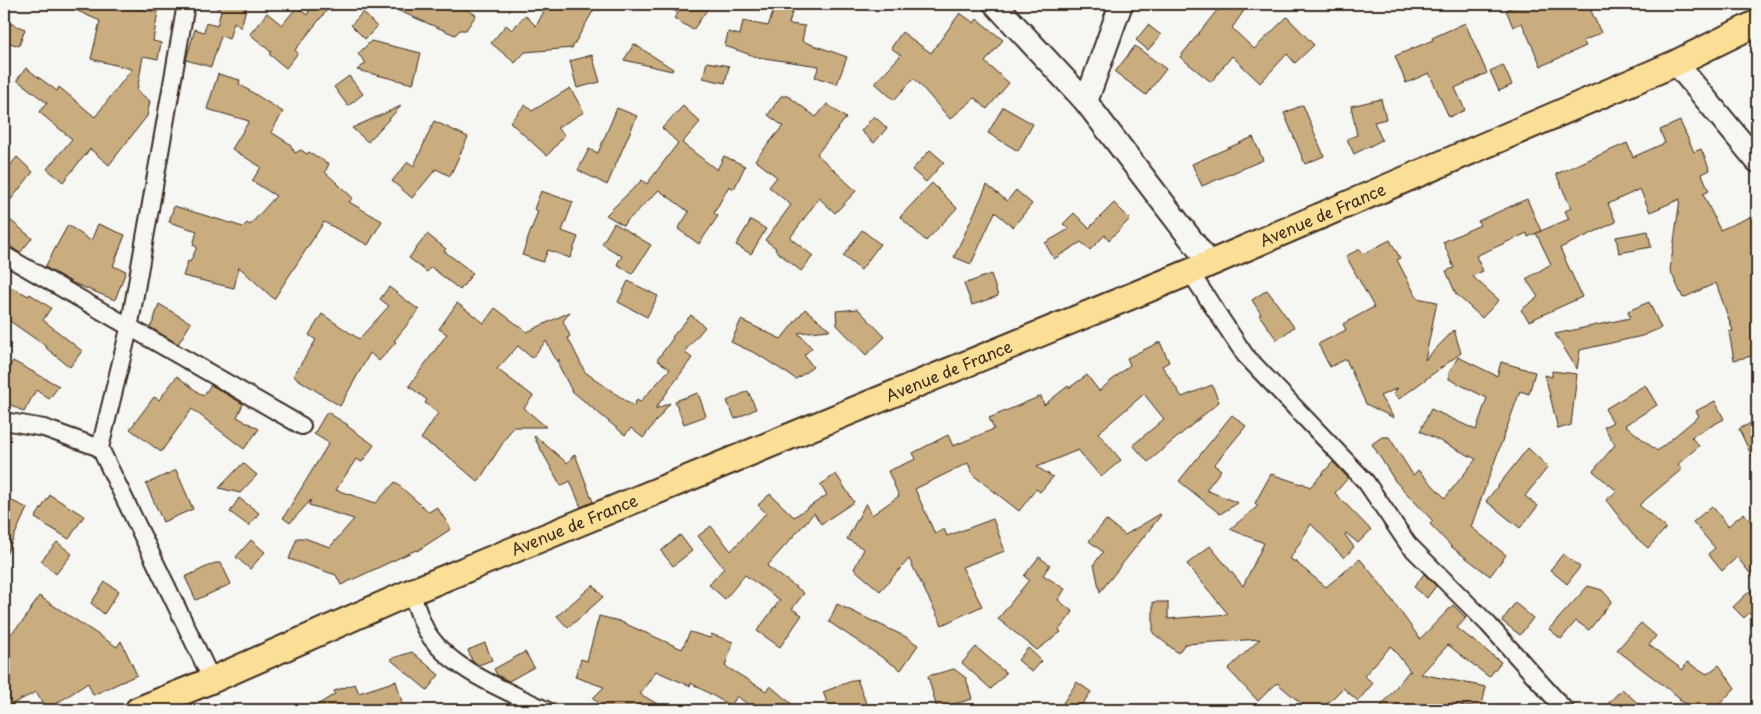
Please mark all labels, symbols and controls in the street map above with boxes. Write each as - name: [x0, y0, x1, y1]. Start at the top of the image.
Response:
- street label: Avenue de France: [1256, 176, 1389, 252]
- street label: Avenue de France: [882, 333, 1016, 407]
- street label: Avenue de France: [507, 487, 641, 561]

